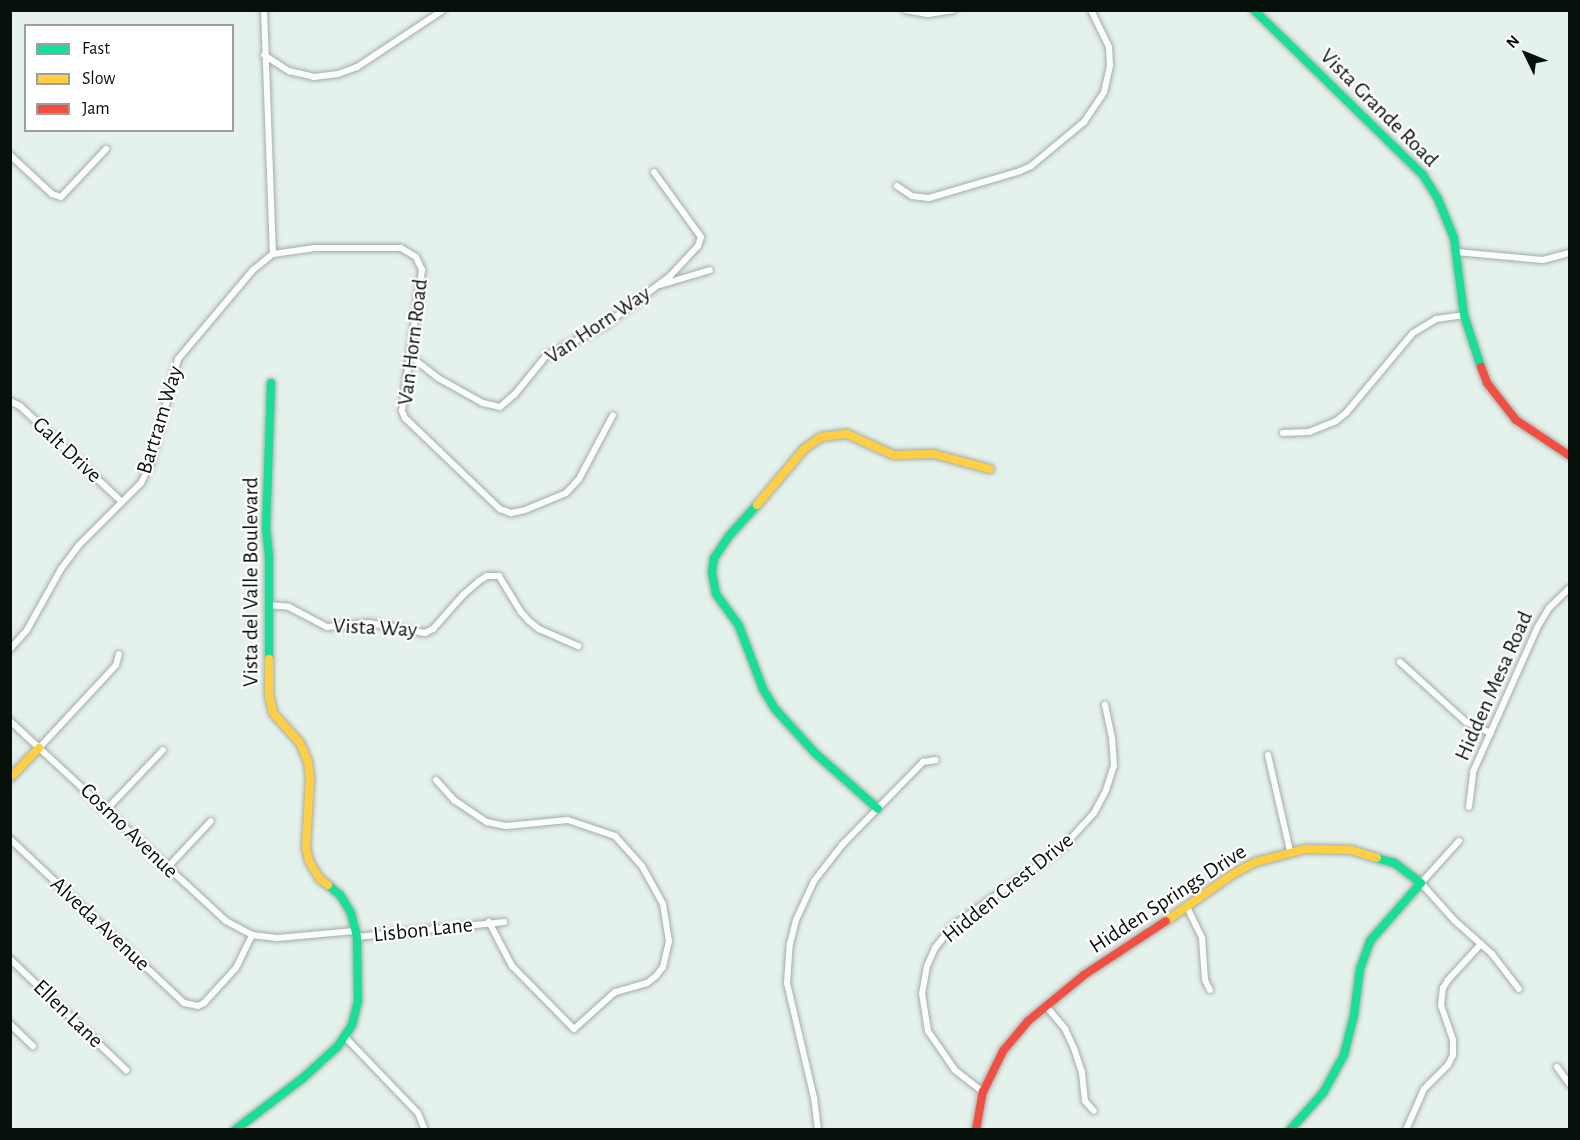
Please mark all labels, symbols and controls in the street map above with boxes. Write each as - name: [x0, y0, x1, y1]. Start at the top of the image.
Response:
- legend: [24, 24, 234, 132]
- north arrow: [1496, 24, 1556, 84]
- text: N: [1503, 32, 1522, 51]
- text: Fast: [82, 40, 110, 58]
- street label: Vista Grande Road: [1314, 43, 1444, 173]
- text: Slow: [82, 70, 115, 88]
- text: Jam: [82, 100, 110, 118]
- street label: Van Horn Road: [392, 277, 434, 407]
- street label: Van Horn Way: [540, 280, 656, 370]
- street label: Bartram Way: [131, 363, 189, 477]
- street label: Galt Drive: [27, 411, 107, 489]
- street label: Vista del Valle Boulevard: [238, 477, 264, 687]
- street label: Hidden Mesa Road: [1449, 607, 1539, 765]
- street label: Vista Way: [332, 613, 418, 643]
- street label: Cosmo Avenue: [74, 778, 184, 884]
- street label: Hidden Crest Drive: [937, 827, 1079, 949]
- street label: Hidden Springs Drive: [1085, 838, 1251, 960]
- street label: Alveda Avenue: [45, 871, 155, 977]
- street label: Lisbon Lane: [372, 912, 474, 948]
- street label: Ellen Lane: [27, 974, 109, 1054]

